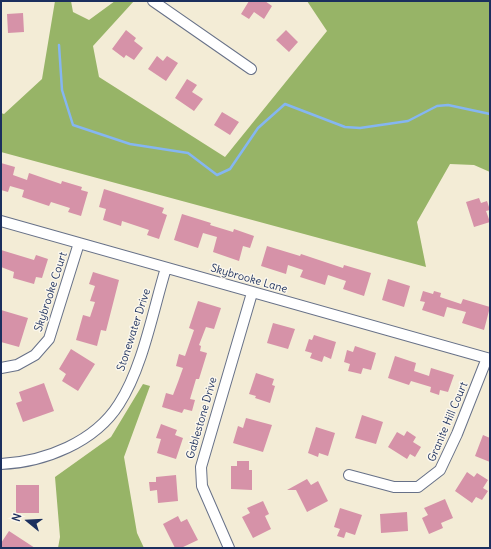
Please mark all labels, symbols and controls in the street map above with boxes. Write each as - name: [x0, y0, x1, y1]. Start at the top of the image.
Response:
- street label: Skybrooke Court: [32, 251, 70, 333]
- street label: Skybrooke Lane: [209, 262, 289, 296]
- street label: Stonewater Drive: [114, 287, 154, 373]
- street label: Gablestone Drive: [184, 376, 220, 460]
- street label: Granite Hill Court: [425, 380, 471, 464]
- north arrow: [8, 501, 48, 541]
- text: N: [9, 512, 24, 523]

